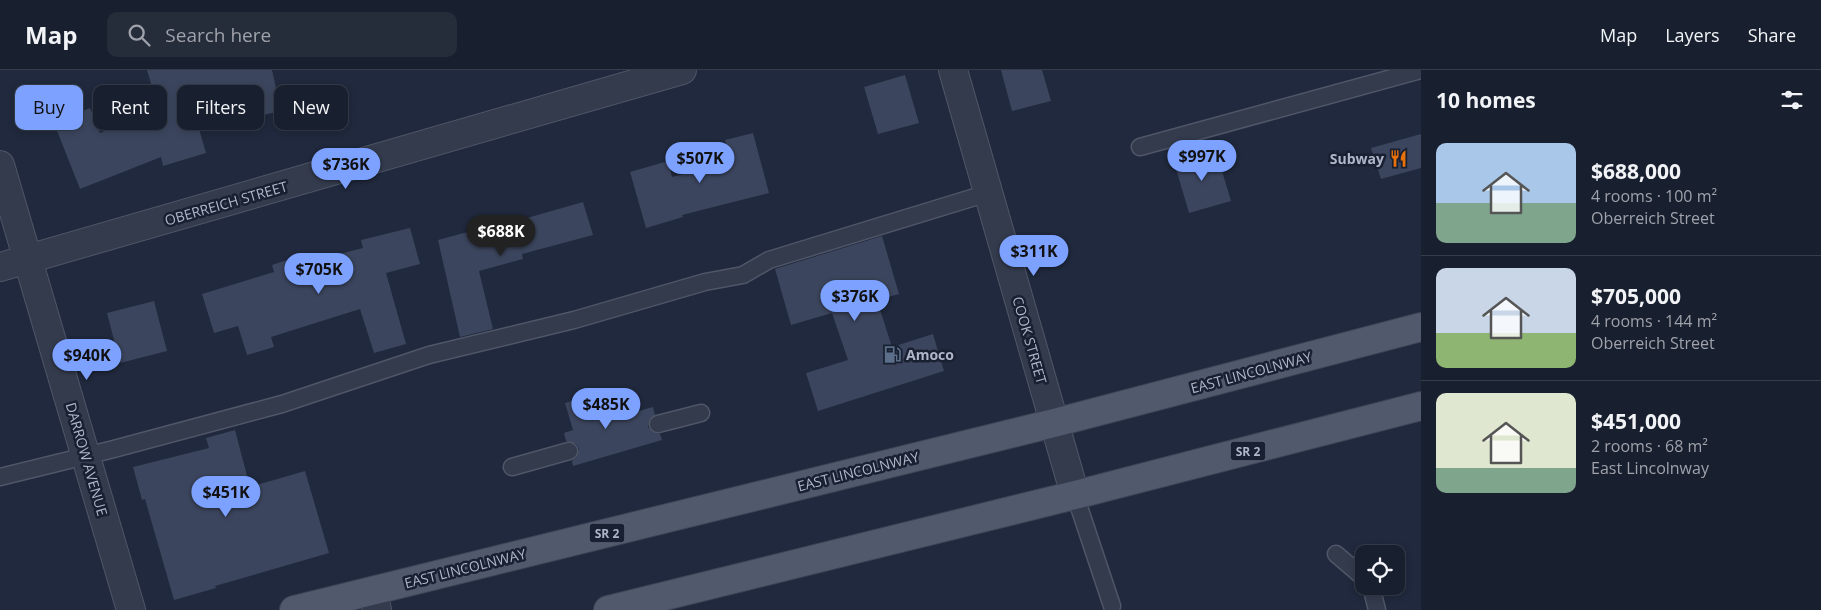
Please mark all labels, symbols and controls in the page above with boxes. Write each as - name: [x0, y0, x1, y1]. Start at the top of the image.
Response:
- search box: [107, 12, 457, 57]
- text: Map: [25, 18, 77, 51]
- icon: search: [125, 21, 153, 49]
- text: Search here: [165, 22, 271, 48]
- text: Map: [1600, 23, 1637, 47]
- text: Layers: [1665, 23, 1720, 47]
- text: Share: [1748, 23, 1796, 47]
- chip: Buy: [15, 85, 83, 130]
- chip: Rent: [93, 85, 167, 130]
- chip: Filters: [177, 85, 264, 130]
- chip: New: [274, 85, 348, 130]
- text: 10 homes: [1436, 86, 1536, 114]
- icon: filters: [1778, 86, 1806, 114]
- pin: $997K: [1167, 140, 1237, 182]
- pin: $507K: [665, 142, 735, 184]
- text: $997K: [1178, 145, 1226, 167]
- text: $507K: [676, 147, 724, 169]
- pin: $736K: [311, 148, 381, 190]
- restaurant icon: Subway: [1388, 148, 1408, 168]
- place label: Subway: [1330, 149, 1384, 168]
- text: $736K: [322, 153, 370, 175]
- text: $688,000: [1591, 157, 1681, 185]
- icon: home: [1476, 163, 1536, 223]
- street label: OBERREICH STREET: [162, 176, 290, 230]
- text: 4 rooms · 100 m²: [1591, 185, 1717, 207]
- text: Oberreich Street: [1591, 207, 1715, 229]
- pin: $688K: [466, 214, 536, 257]
- text: $688K: [477, 220, 525, 242]
- pin: $311K: [999, 234, 1069, 277]
- text: $311K: [1010, 240, 1058, 262]
- pin: $705K: [284, 252, 354, 295]
- text: $705K: [295, 258, 343, 280]
- pin: $376K: [820, 280, 890, 322]
- text: $705,000: [1591, 282, 1681, 310]
- text: $376K: [831, 285, 879, 307]
- icon: home: [1476, 288, 1536, 348]
- street label: COOK STREET: [1008, 294, 1052, 386]
- text: 4 rooms · 144 m²: [1591, 310, 1717, 332]
- text: Oberreich Street: [1591, 332, 1715, 354]
- pin: $940K: [52, 338, 122, 381]
- text: $940K: [63, 344, 111, 366]
- fuel station icon: Amoco: [882, 344, 902, 364]
- place label: Amoco: [906, 345, 954, 364]
- street label: EAST LINCOLNWAY: [1188, 347, 1314, 397]
- pin: $485K: [571, 388, 641, 430]
- text: $485K: [582, 393, 630, 415]
- street label: DARROW AVENUE: [62, 400, 112, 518]
- text: $451,000: [1591, 407, 1681, 435]
- icon: home: [1476, 413, 1536, 473]
- text: 2 rooms · 68 m²: [1591, 435, 1708, 457]
- road number: SR 2: [1230, 442, 1266, 461]
- street label: EAST LINCOLNWAY: [795, 447, 921, 495]
- text: East Lincolnway: [1591, 457, 1709, 479]
- pin: $451K: [191, 476, 261, 518]
- text: $451K: [202, 481, 250, 503]
- road number: SR 2: [590, 523, 624, 542]
- street label: EAST LINCOLNWAY: [402, 544, 528, 592]
- map controls: [1355, 545, 1405, 595]
- button: locate: [1355, 545, 1405, 595]

